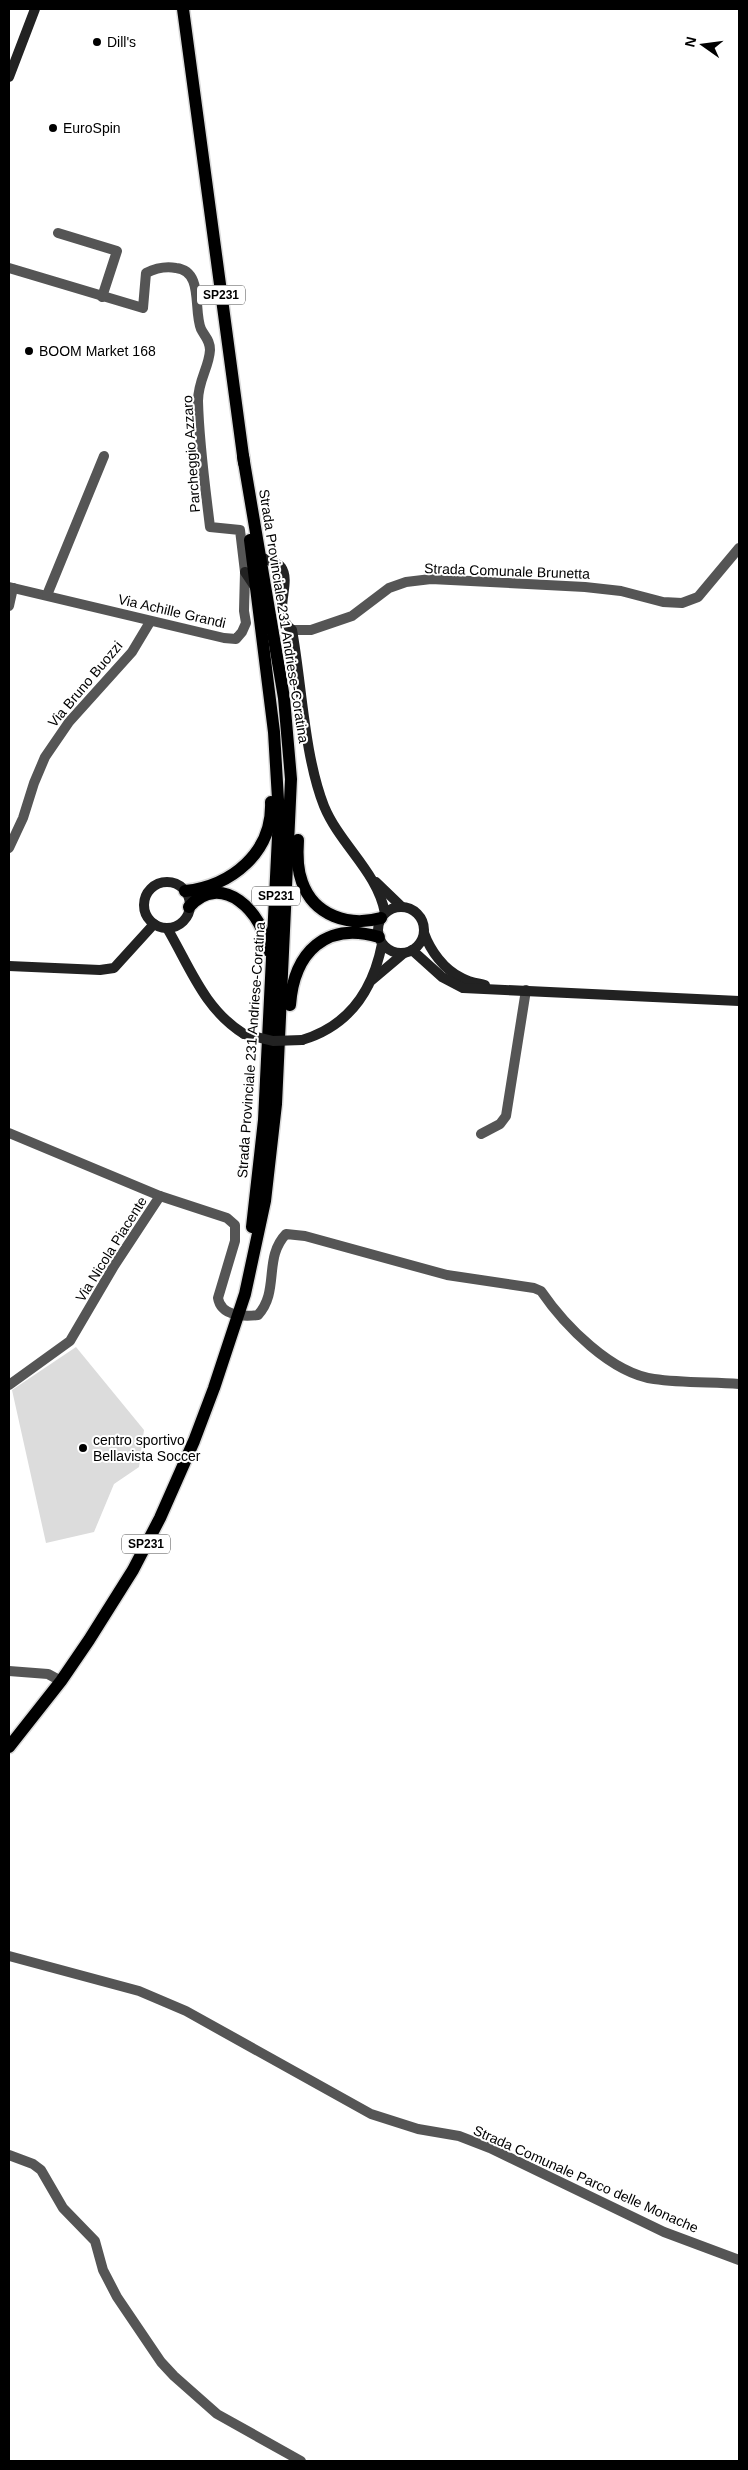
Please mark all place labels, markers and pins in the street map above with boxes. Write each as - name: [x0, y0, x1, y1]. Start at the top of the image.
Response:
- place label: Dill's: [107, 34, 136, 50]
- marker: Dill's: [91, 36, 103, 48]
- place label: EuroSpin: [63, 120, 121, 136]
- marker: EuroSpin: [47, 122, 59, 134]
- place label: BOOM Market 168: [39, 343, 156, 359]
- marker: BOOM Market 168: [23, 345, 35, 357]
- place label: centro sportivo Bellavista Soccer: [93, 1432, 201, 1464]
- marker: centro sportivo Bellavista Soccer: [77, 1442, 89, 1454]

